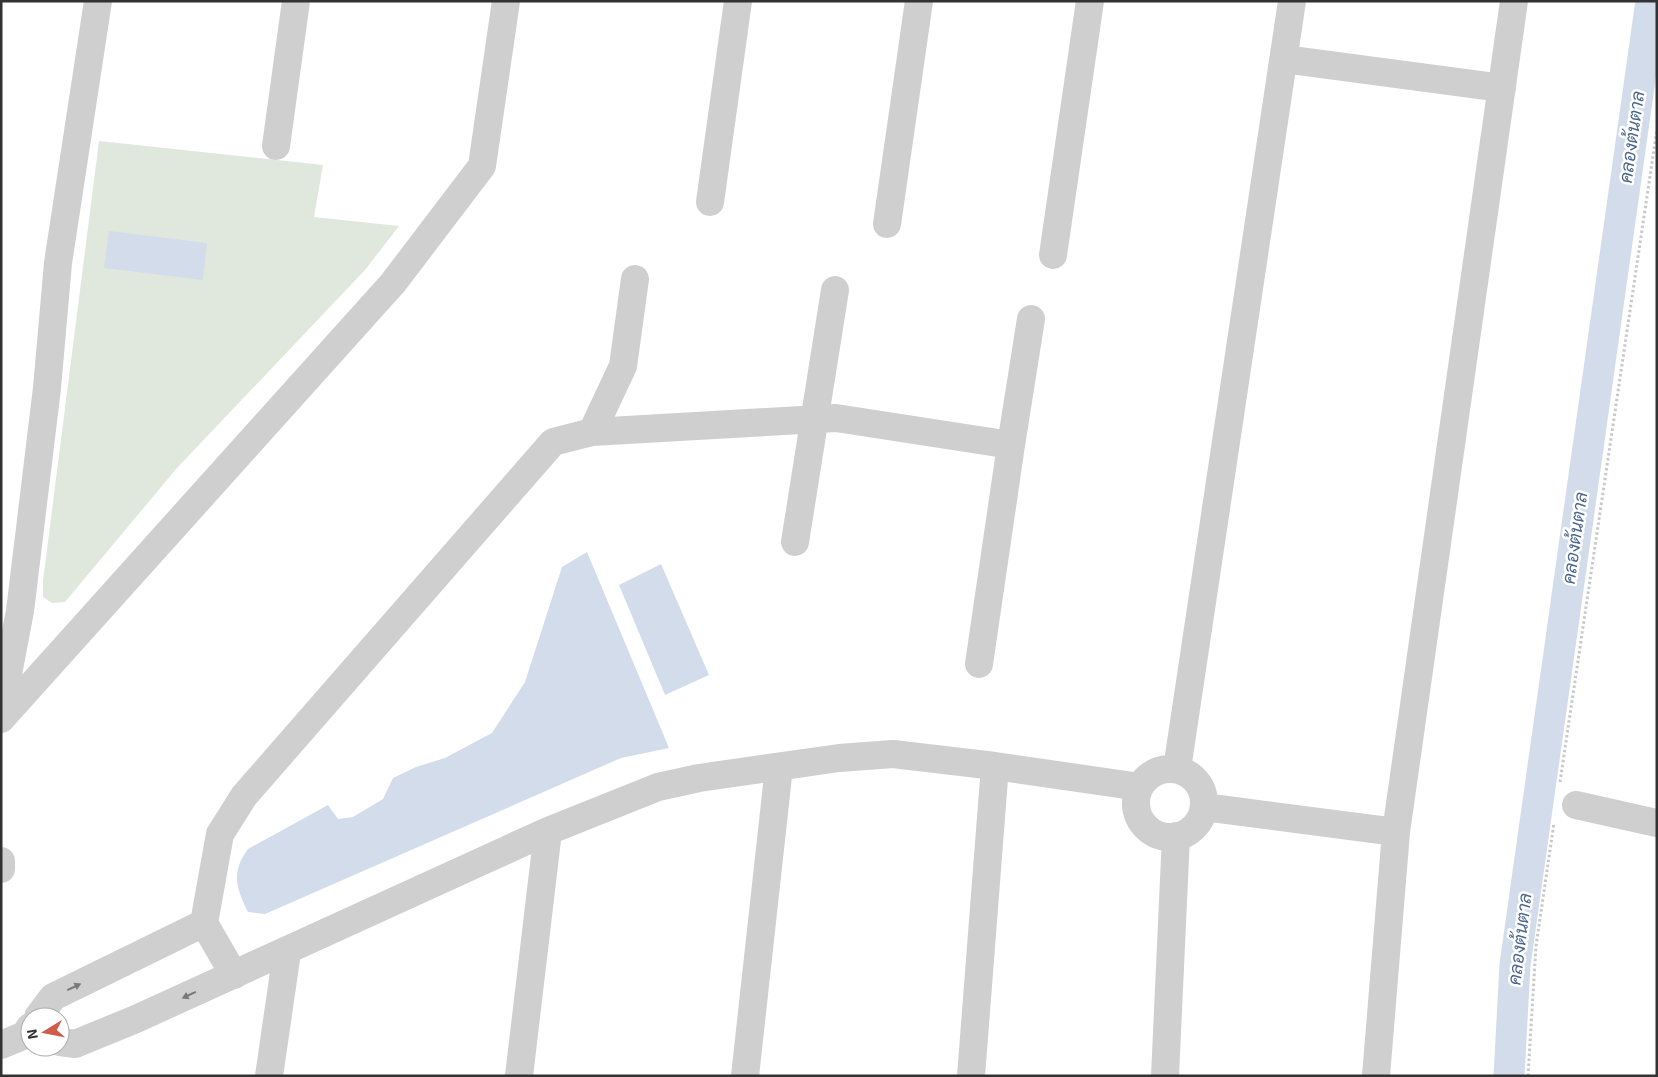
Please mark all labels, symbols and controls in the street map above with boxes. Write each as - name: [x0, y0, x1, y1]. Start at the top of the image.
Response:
- water label: คลองต้นตาล: [1614, 90, 1648, 184]
- water label: คลองต้นตาล: [1557, 491, 1591, 585]
- water label: คลองต้นตาล: [1502, 892, 1536, 986]
- one-way arrow: [67, 982, 81, 990]
- one-way arrow: [182, 991, 196, 999]
- north arrow: [20, 1007, 70, 1057]
- text: N: [22, 1028, 41, 1041]

